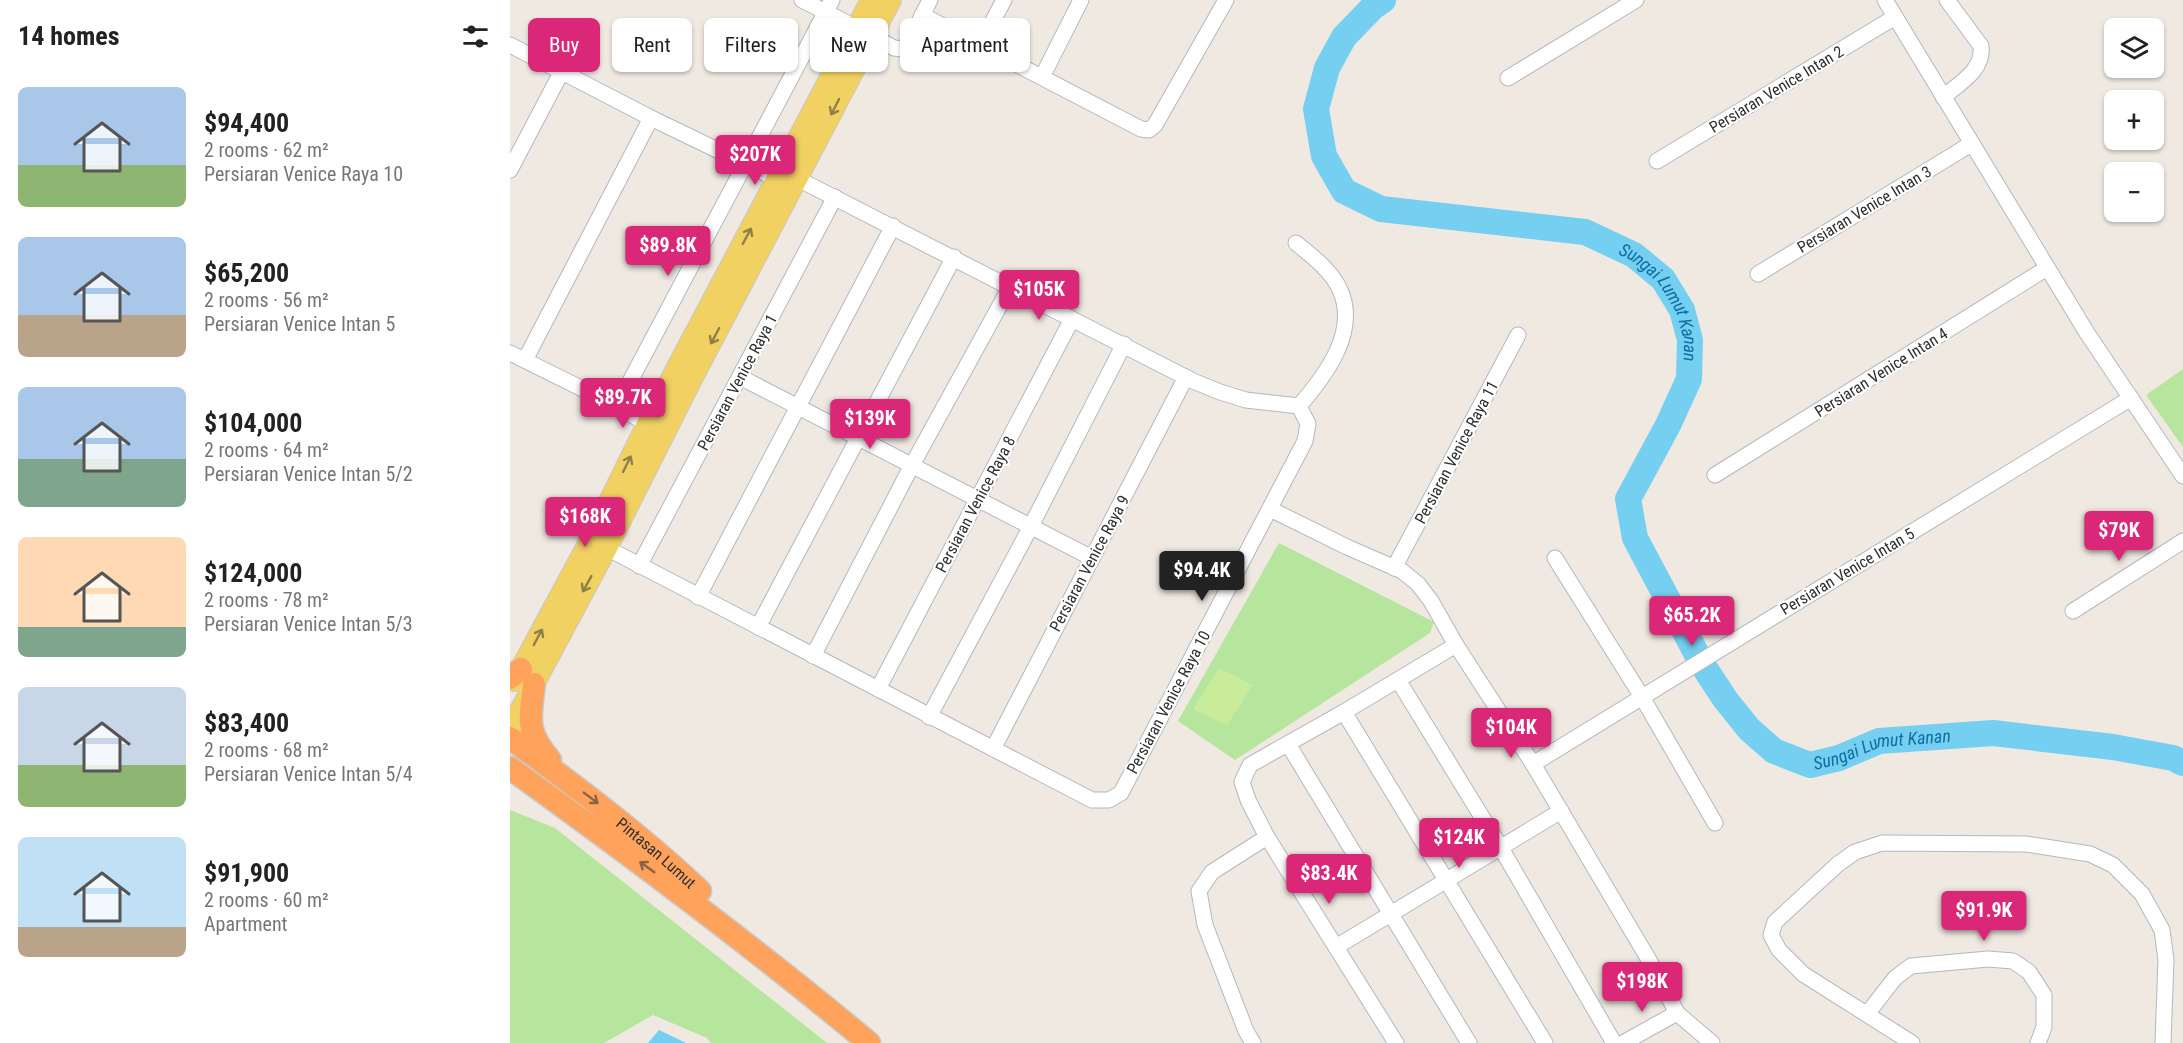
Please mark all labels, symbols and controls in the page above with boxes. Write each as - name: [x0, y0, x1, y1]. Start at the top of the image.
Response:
- chip: Buy: [528, 18, 600, 72]
- chip: Rent: [612, 18, 692, 72]
- chip: Filters: [704, 18, 798, 72]
- chip: New: [810, 18, 888, 72]
- chip: Apartment: [900, 18, 1030, 72]
- map controls: [2104, 18, 2164, 222]
- button: layers: [2104, 18, 2164, 78]
- icon: filters: [459, 20, 492, 53]
- text: 14 homes: [18, 21, 120, 51]
- street label: Persiaran Venice Intan 2: [1706, 42, 1847, 137]
- button: +: [2104, 90, 2164, 150]
- one-way arrow: [829, 98, 840, 116]
- text: $94,400: [204, 108, 289, 138]
- icon: home: [66, 111, 138, 183]
- pin: $207K: [713, 135, 797, 186]
- text: 2 rooms · 62 m²: [204, 138, 329, 162]
- text: $207K: [729, 142, 781, 166]
- text: Persiaran Venice Raya 10: [204, 162, 403, 186]
- street label: Persiaran Venice Intan 3: [1794, 162, 1935, 257]
- button: −: [2104, 162, 2164, 222]
- pin: $89.8K: [619, 226, 717, 277]
- one-way arrow: [742, 227, 753, 245]
- text: $89.8K: [639, 233, 697, 257]
- water label: Sungai Lumut Kanan: [1616, 239, 1701, 362]
- text: $65,200: [204, 258, 289, 288]
- icon: home: [66, 261, 138, 333]
- pin: $105K: [997, 270, 1081, 321]
- text: $105K: [1013, 277, 1065, 301]
- text: 2 rooms · 56 m²: [204, 288, 329, 312]
- street label: Persiaran Venice Raya 1: [694, 311, 781, 454]
- text: Persiaran Venice Intan 5: [204, 312, 395, 336]
- street label: Persiaran Venice Intan 4: [1811, 324, 1951, 421]
- one-way arrow: [709, 327, 721, 344]
- street label: Persiaran Venice Raya 11: [1411, 377, 1502, 527]
- pin: $89.7K: [574, 378, 672, 429]
- text: $89.7K: [594, 385, 652, 409]
- pin: $139K: [828, 399, 912, 450]
- text: $139K: [844, 406, 896, 430]
- text: $104,000: [204, 408, 302, 438]
- icon: home: [66, 411, 138, 483]
- street label: Persiaran Venice Raya 8: [932, 433, 1019, 576]
- text: 2 rooms · 64 m²: [204, 438, 329, 462]
- one-way arrow: [622, 455, 634, 473]
- text: Persiaran Venice Intan 5/2: [204, 462, 413, 486]
- street label: Persiaran Venice Raya 9: [1046, 492, 1133, 635]
- pin: $168K: [543, 497, 627, 548]
- text: $168K: [559, 504, 611, 528]
- pin: $79K: [2083, 511, 2155, 562]
- text: $79K: [2098, 518, 2140, 542]
- street label: Persiaran Venice Intan 5: [1777, 524, 1918, 619]
- pin: $94.4K: [1153, 551, 1251, 602]
- text: $124,000: [204, 558, 302, 588]
- text: $94.4K: [1173, 558, 1231, 582]
- icon: home: [66, 561, 138, 633]
- one-way arrow: [581, 575, 593, 592]
- text: 2 rooms · 78 m²: [204, 588, 329, 612]
- pin: $65.2K: [1643, 596, 1741, 647]
- text: $65.2K: [1663, 603, 1721, 627]
- text: Persiaran Venice Intan 5/3: [204, 612, 413, 636]
- street label: Persiaran Venice Raya 10: [1123, 627, 1214, 777]
- one-way arrow: [532, 629, 544, 646]
- text: $83,400: [204, 708, 289, 738]
- pin: $104K: [1469, 708, 1553, 759]
- icon: home: [66, 711, 138, 783]
- text: $104K: [1485, 715, 1537, 739]
- water label: Sungai Lumut Kanan: [1811, 725, 1951, 774]
- text: 2 rooms · 68 m²: [204, 738, 329, 762]
- text: Persiaran Venice Intan 5/4: [204, 762, 413, 786]
- one-way arrow: [582, 791, 598, 804]
- street label: Pintasan Lumut: [613, 814, 700, 892]
- pin: $124K: [1417, 818, 1501, 869]
- text: $124K: [1433, 825, 1485, 849]
- pin: $83.4K: [1280, 854, 1378, 905]
- text: $91,900: [204, 858, 289, 888]
- one-way arrow: [639, 860, 655, 873]
- icon: home: [66, 861, 138, 933]
- text: $83.4K: [1300, 861, 1358, 885]
- text: 2 rooms · 60 m²: [204, 888, 329, 912]
- pin: $91.9K: [1935, 891, 2033, 942]
- text: $91.9K: [1955, 898, 2013, 922]
- text: Apartment: [204, 912, 288, 936]
- pin: $198K: [1600, 962, 1684, 1013]
- text: $198K: [1616, 969, 1668, 993]

